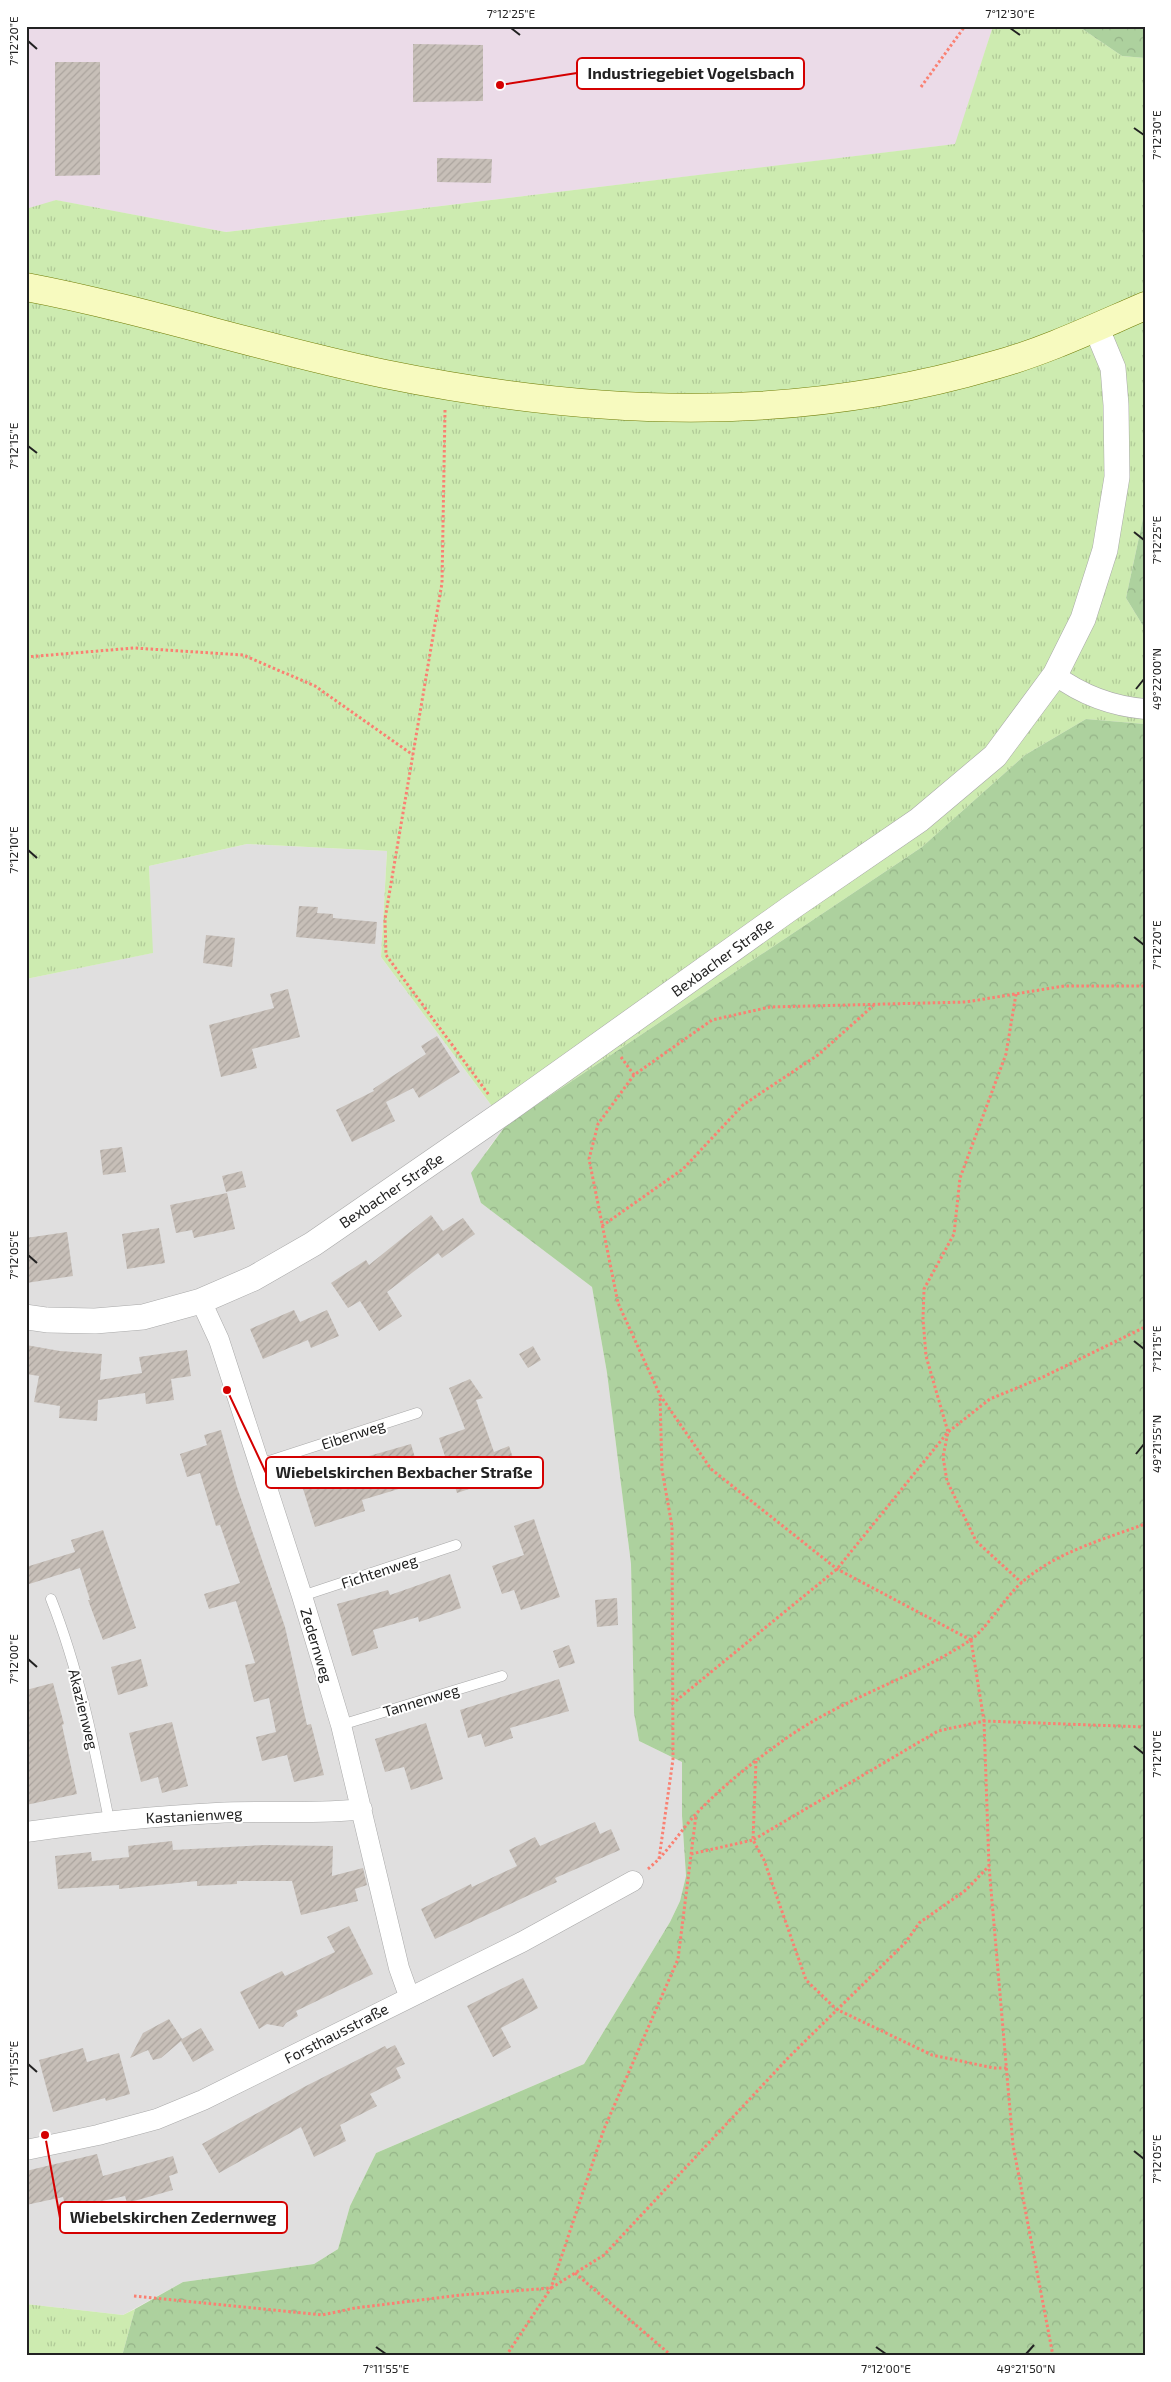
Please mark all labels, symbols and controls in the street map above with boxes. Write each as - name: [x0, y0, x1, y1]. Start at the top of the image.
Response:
- text: 7°12'25"E: [487, 6, 536, 20]
- text: 7°12'30"E: [985, 6, 1035, 20]
- text: 7°12'20"E: [6, 16, 20, 66]
- callout: Industriegebiet Vogelsbach: [577, 58, 804, 89]
- text: Industriegebiet Vogelsbach: [588, 63, 794, 82]
- text: 7°12'30"E: [1149, 110, 1163, 160]
- text: 7°12'15"E: [6, 422, 20, 469]
- text: 7°12'25"E: [1149, 515, 1163, 564]
- text: 49°22'00"N: [1149, 648, 1163, 710]
- text: 7°12'10"E: [6, 826, 20, 874]
- street label: Bexbacher Straße: [667, 914, 777, 1000]
- text: 7°12'20"E: [1149, 920, 1163, 970]
- street label: Bexbacher Straße: [336, 1149, 446, 1231]
- text: 7°12'05"E: [6, 1230, 20, 1280]
- text: 7°12'15"E: [1149, 1325, 1163, 1372]
- street label: Eibenweg: [319, 1415, 388, 1453]
- text: 49°21'55"N: [1149, 1415, 1163, 1473]
- callout: Wiebelskirchen Bexbacher Straße: [266, 1457, 543, 1488]
- text: Wiebelskirchen Bexbacher Straße: [275, 1462, 533, 1481]
- street label: Fichtenweg: [339, 1550, 420, 1592]
- street label: Zedernweg: [297, 1606, 337, 1685]
- text: 7°12'00"E: [6, 1634, 20, 1684]
- street label: Akazienweg: [65, 1667, 103, 1752]
- street label: Tannenweg: [381, 1680, 462, 1720]
- text: 7°12'10"E: [1149, 1730, 1163, 1778]
- street label: Kastanienweg: [145, 1803, 243, 1827]
- street label: Forsthausstraße: [281, 1999, 391, 2067]
- text: 7°11'55"E: [6, 2041, 20, 2087]
- text: 7°12'05"E: [1149, 2134, 1163, 2184]
- callout: Wiebelskirchen Zedernweg: [60, 2202, 287, 2233]
- text: Wiebelskirchen Zedernweg: [70, 2207, 277, 2226]
- text: 7°11'55"E: [363, 2361, 409, 2375]
- text: 7°12'00"E: [861, 2361, 911, 2375]
- text: 49°21'50"N: [997, 2361, 1056, 2375]

